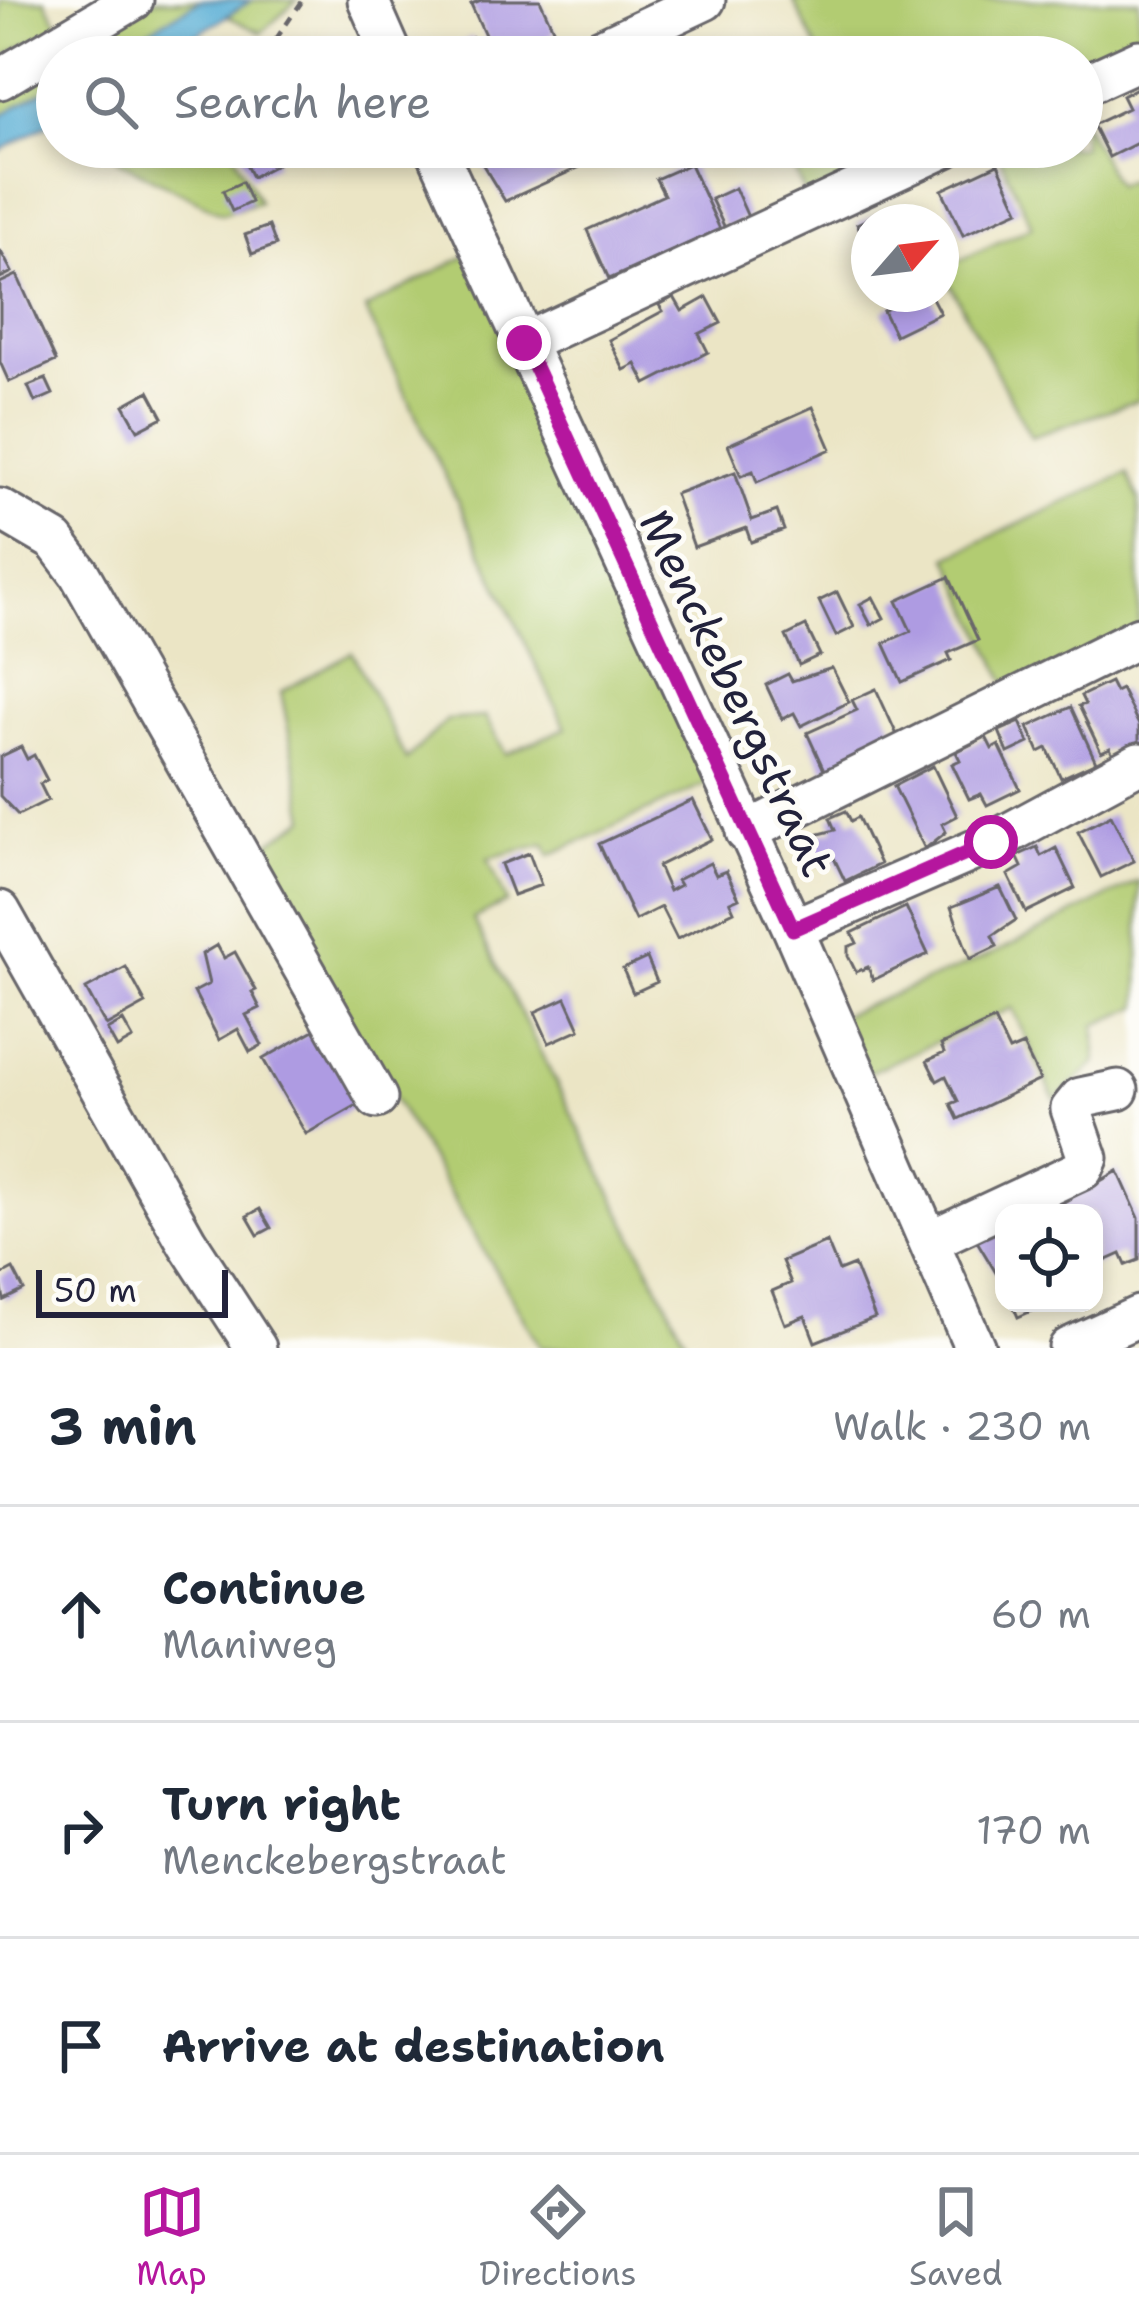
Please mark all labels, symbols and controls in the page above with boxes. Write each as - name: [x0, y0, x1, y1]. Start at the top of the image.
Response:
- search box: [36, 36, 1103, 168]
- icon: search: [78, 69, 144, 135]
- text: Search here: [174, 72, 431, 132]
- north arrow: [851, 204, 959, 312]
- route end: [497, 316, 551, 370]
- street label: Menckebergstraat: [626, 500, 848, 886]
- route start: [964, 815, 1018, 869]
- map controls: [995, 1204, 1103, 1312]
- button: locate: [995, 1204, 1103, 1312]
- scale bar: [36, 1264, 228, 1317]
- text: 50 m: [54, 1268, 137, 1313]
- text: 3 min: [48, 1392, 197, 1460]
- text: Walk · 230 m: [833, 1400, 1091, 1452]
- text: Continue: [162, 1558, 366, 1618]
- icon: ahead: [48, 1581, 114, 1647]
- text: 60 m: [991, 1588, 1091, 1640]
- text: Maniweg: [162, 1618, 337, 1670]
- text: Turn right: [162, 1774, 401, 1834]
- icon: right: [48, 1797, 114, 1863]
- text: 170 m: [976, 1804, 1091, 1856]
- text: Menckebergstraat: [162, 1834, 507, 1886]
- icon: arrive: [48, 2013, 114, 2079]
- text: Arrive at destination: [162, 2016, 665, 2076]
- tab: Map: [136, 2179, 207, 2296]
- tab: Directions: [479, 2179, 637, 2296]
- tab: Saved: [909, 2179, 1003, 2296]

